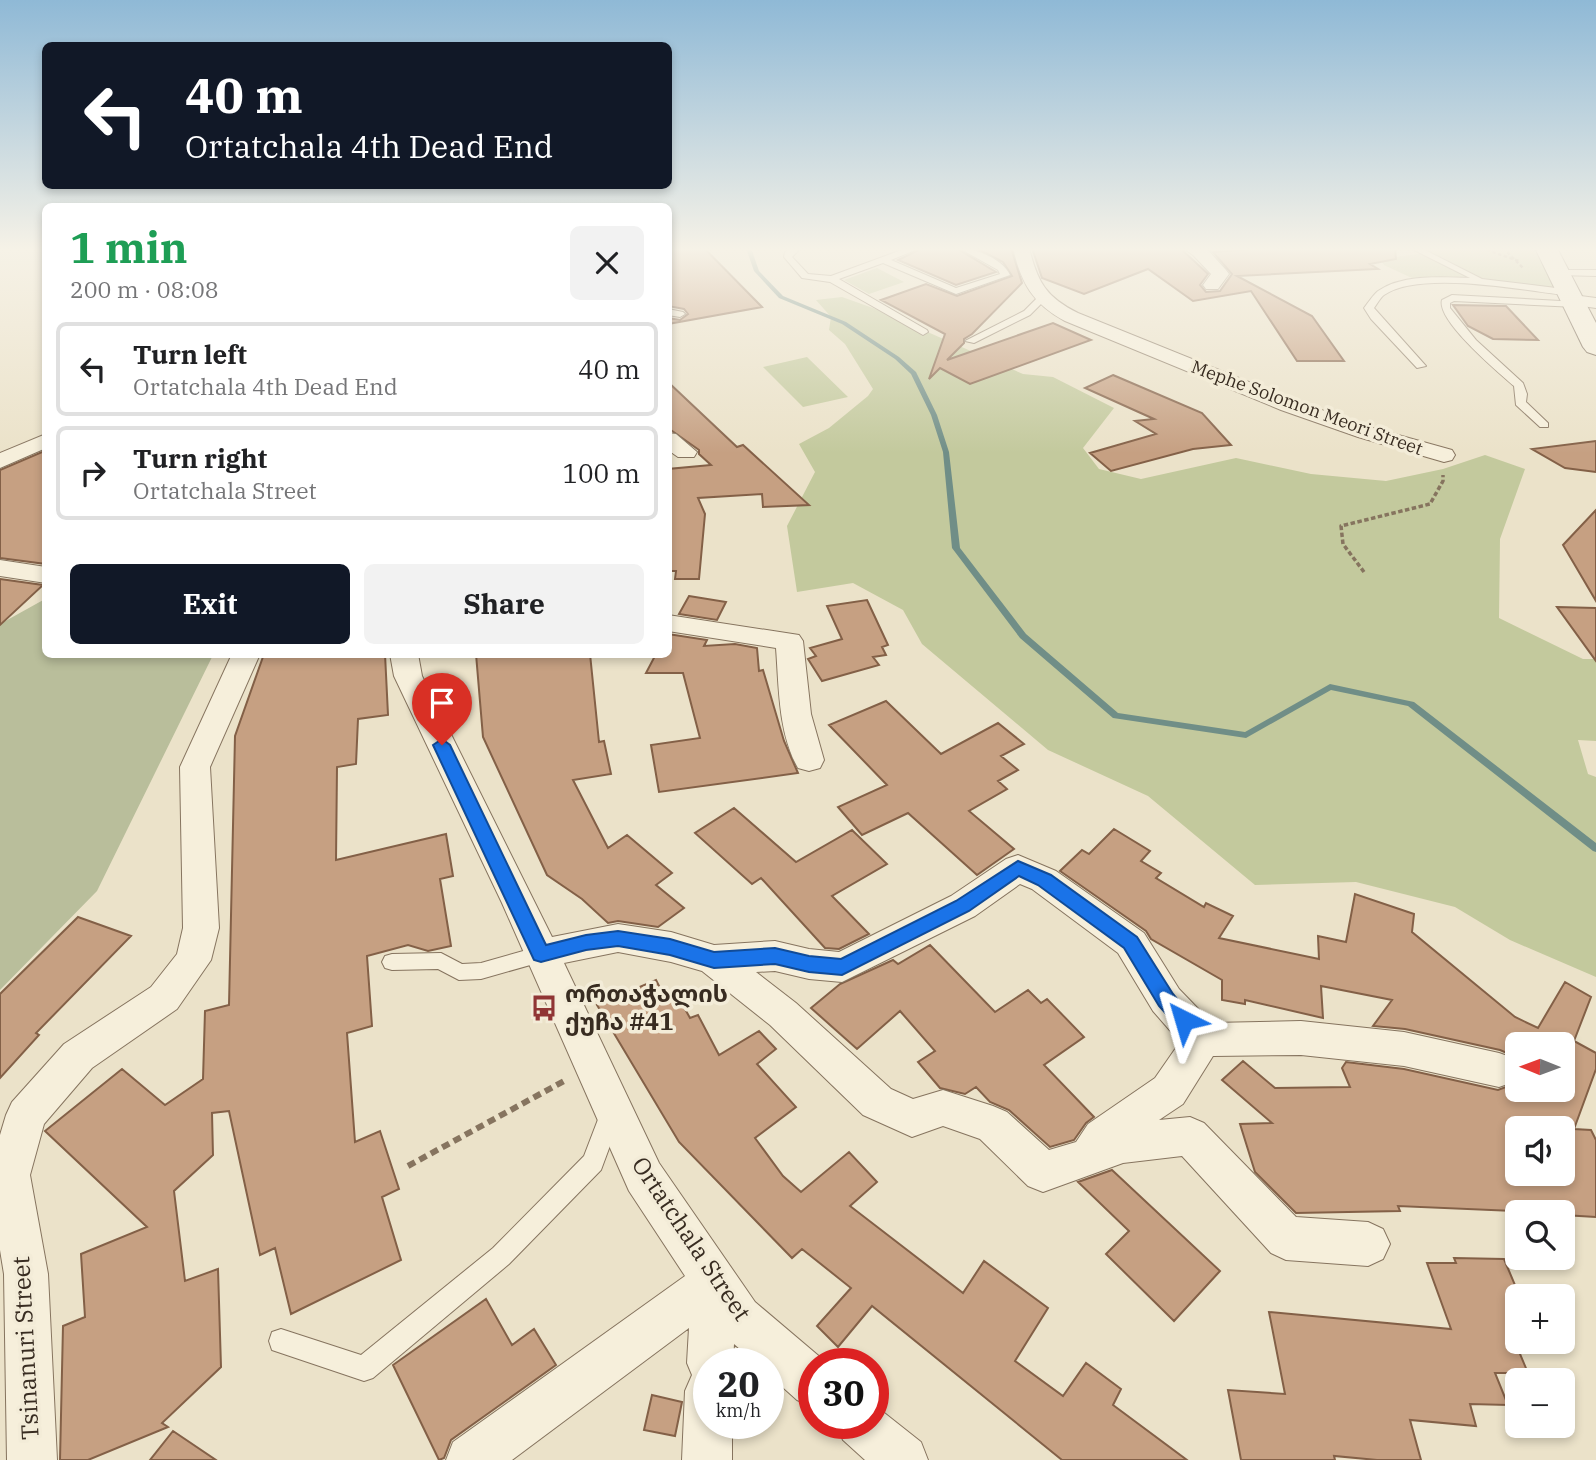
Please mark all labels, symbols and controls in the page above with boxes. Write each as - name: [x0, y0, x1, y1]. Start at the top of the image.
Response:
- text: 40 m: [185, 63, 303, 126]
- icon: left: [70, 70, 161, 161]
- text: Ortatchala 4th Dead End: [185, 125, 553, 167]
- text: 1 min: [70, 220, 188, 275]
- button: close: [570, 226, 644, 300]
- text: 200 m · 08:08: [70, 274, 219, 304]
- text: Turn left: [133, 337, 247, 371]
- icon: left: [74, 350, 112, 388]
- text: 40 m: [578, 352, 640, 386]
- street label: Mephe Solomon Meori Street: [1188, 355, 1426, 460]
- text: Ortatchala 4th Dead End: [133, 371, 398, 401]
- text: Turn right: [133, 441, 267, 475]
- icon: right: [74, 454, 112, 492]
- text: 100 m: [562, 456, 640, 490]
- text: Ortatchala Street: [133, 475, 317, 505]
- button: Exit: [70, 564, 350, 644]
- button: Share: [364, 564, 644, 644]
- pin: [412, 673, 472, 745]
- icon: arrive: [423, 684, 461, 722]
- place label: ორთაჭალის ქუჩა #41: [565, 977, 728, 1037]
- position arrow: [1147, 983, 1221, 1057]
- bus stop icon: ორთაჭალის ქუჩა #41: [529, 993, 559, 1023]
- north arrow: [1505, 1032, 1575, 1102]
- map controls: [1505, 1032, 1575, 1438]
- button: sound: [1505, 1116, 1575, 1186]
- street label: Ortatchala Street: [625, 1150, 759, 1327]
- button: search: [1505, 1200, 1575, 1270]
- street label: Tsinanuri Street: [4, 1255, 46, 1441]
- button: +: [1505, 1284, 1575, 1354]
- speed limit sign: 30: [798, 1348, 889, 1439]
- text: 20: [717, 1361, 760, 1407]
- button: −: [1505, 1368, 1575, 1438]
- text: km/h: [716, 1399, 761, 1422]

